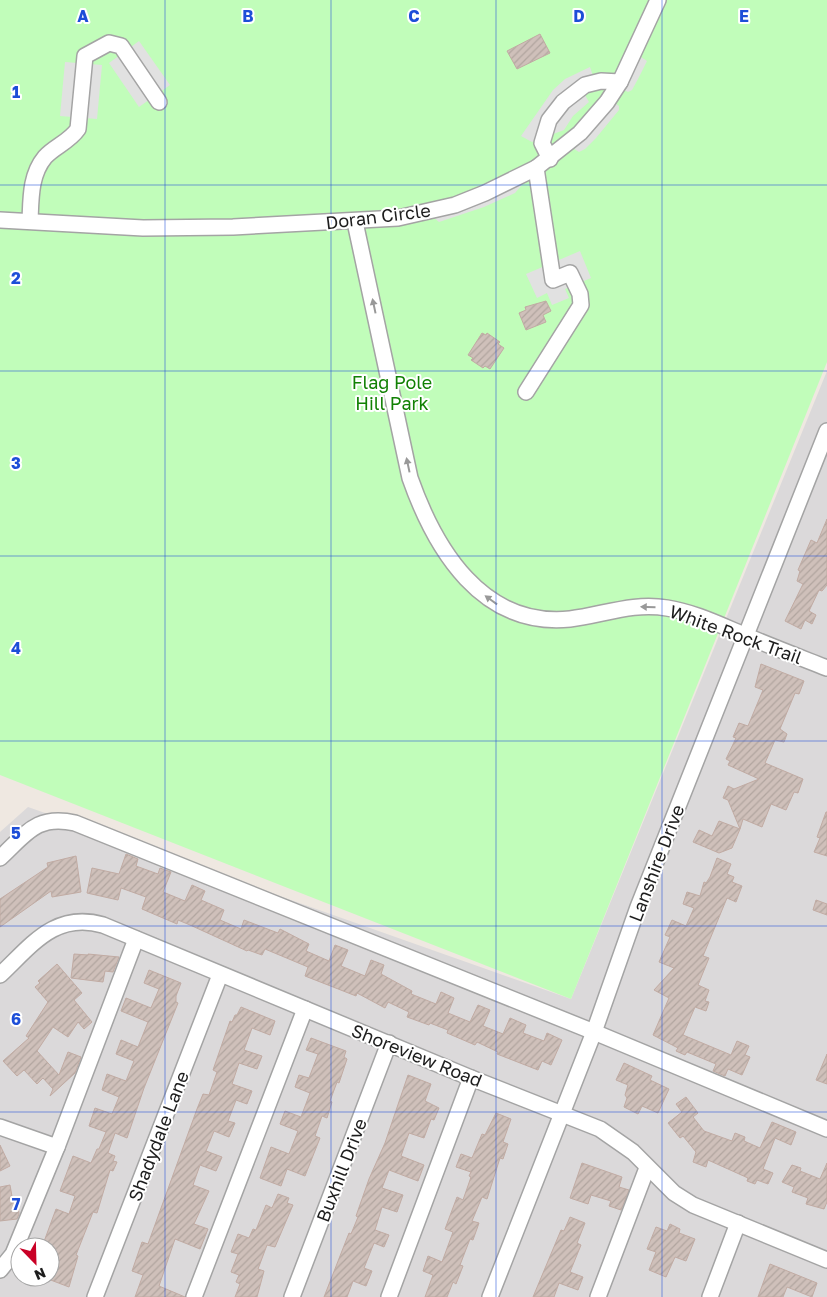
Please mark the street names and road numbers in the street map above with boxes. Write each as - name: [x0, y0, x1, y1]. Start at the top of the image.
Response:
- street label: Doran Circle: [324, 199, 432, 233]
- street label: White Rock Trail: [667, 600, 806, 668]
- street label: Lanshire Drive: [624, 801, 688, 925]
- street label: Shoreview Road: [349, 1019, 485, 1091]
- street label: Shadydale Lane: [123, 1068, 193, 1204]
- street label: Buxhill Drive: [311, 1115, 371, 1225]

